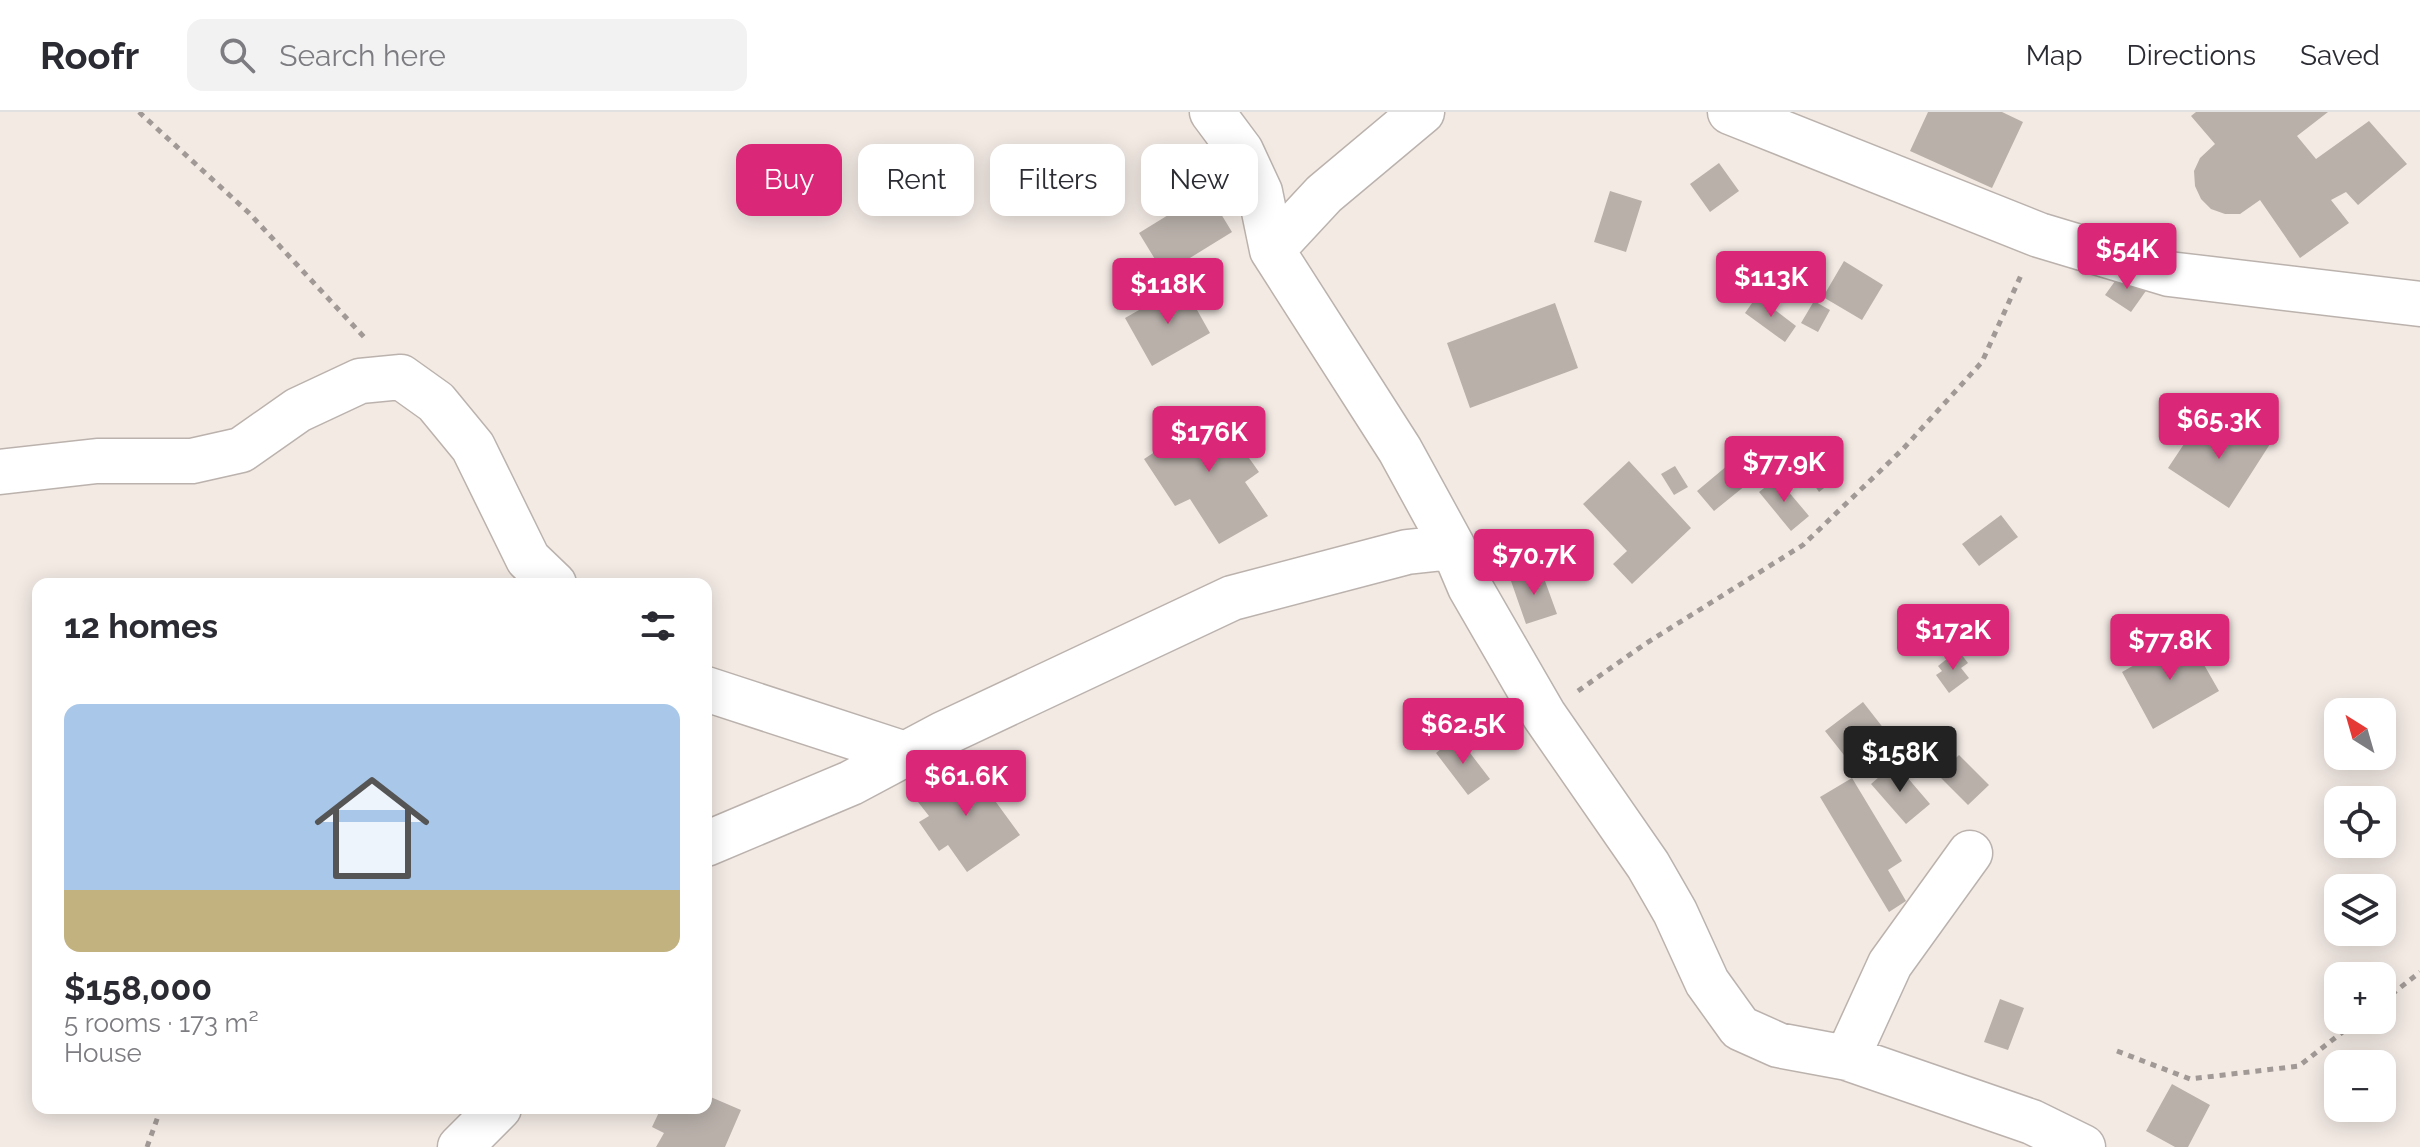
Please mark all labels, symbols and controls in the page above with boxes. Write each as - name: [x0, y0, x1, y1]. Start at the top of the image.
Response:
- search box: [187, 19, 747, 91]
- text: Roofr: [40, 33, 139, 78]
- icon: search: [215, 33, 259, 77]
- text: Search here: [279, 38, 446, 73]
- text: Map: [2026, 39, 2083, 72]
- text: Directions: [2127, 39, 2256, 72]
- text: Saved: [2300, 39, 2380, 72]
- chip: Buy: [736, 144, 842, 216]
- chip: Rent: [858, 144, 974, 216]
- chip: Filters: [990, 144, 1125, 216]
- chip: New: [1141, 144, 1258, 216]
- pin: $54K: [2080, 223, 2174, 291]
- text: $54K: [2095, 234, 2159, 264]
- pin: $113K: [1715, 251, 1827, 319]
- pin: $118K: [1112, 258, 1224, 326]
- text: $113K: [1734, 262, 1808, 292]
- text: $118K: [1130, 269, 1206, 299]
- pin: $65.3K: [2154, 393, 2284, 461]
- text: $65.3K: [2177, 404, 2261, 434]
- pin: $176K: [1153, 406, 1265, 474]
- text: $176K: [1170, 417, 1248, 447]
- pin: $77.9K: [1719, 436, 1849, 504]
- text: $77.9K: [1743, 447, 1825, 477]
- pin: $70.7K: [1469, 529, 1599, 597]
- text: $70.7K: [1492, 540, 1576, 570]
- icon: filters: [636, 604, 680, 648]
- pin: $172K: [1897, 604, 2009, 672]
- text: 12 homes: [64, 606, 218, 646]
- pin: $77.8K: [2105, 614, 2235, 682]
- text: $172K: [1915, 615, 1991, 645]
- text: $77.8K: [2128, 625, 2212, 655]
- pin: $62.5K: [1398, 698, 1528, 766]
- north arrow: [2324, 698, 2396, 770]
- map controls: [2324, 698, 2396, 1122]
- text: $62.5K: [1421, 709, 1505, 739]
- pin: $158K: [1844, 726, 1956, 794]
- text: $158K: [1862, 737, 1938, 767]
- pin: $61.6K: [901, 750, 1031, 818]
- icon: home: [300, 756, 444, 900]
- text: $61.6K: [924, 761, 1008, 791]
- button: locate: [2324, 786, 2396, 858]
- button: layers: [2324, 874, 2396, 946]
- button: +: [2324, 962, 2396, 1034]
- text: $158,000: [64, 968, 212, 1008]
- text: 5 rooms · 173 m²: [64, 1008, 258, 1038]
- text: House: [64, 1038, 142, 1068]
- button: −: [2324, 1050, 2396, 1122]

